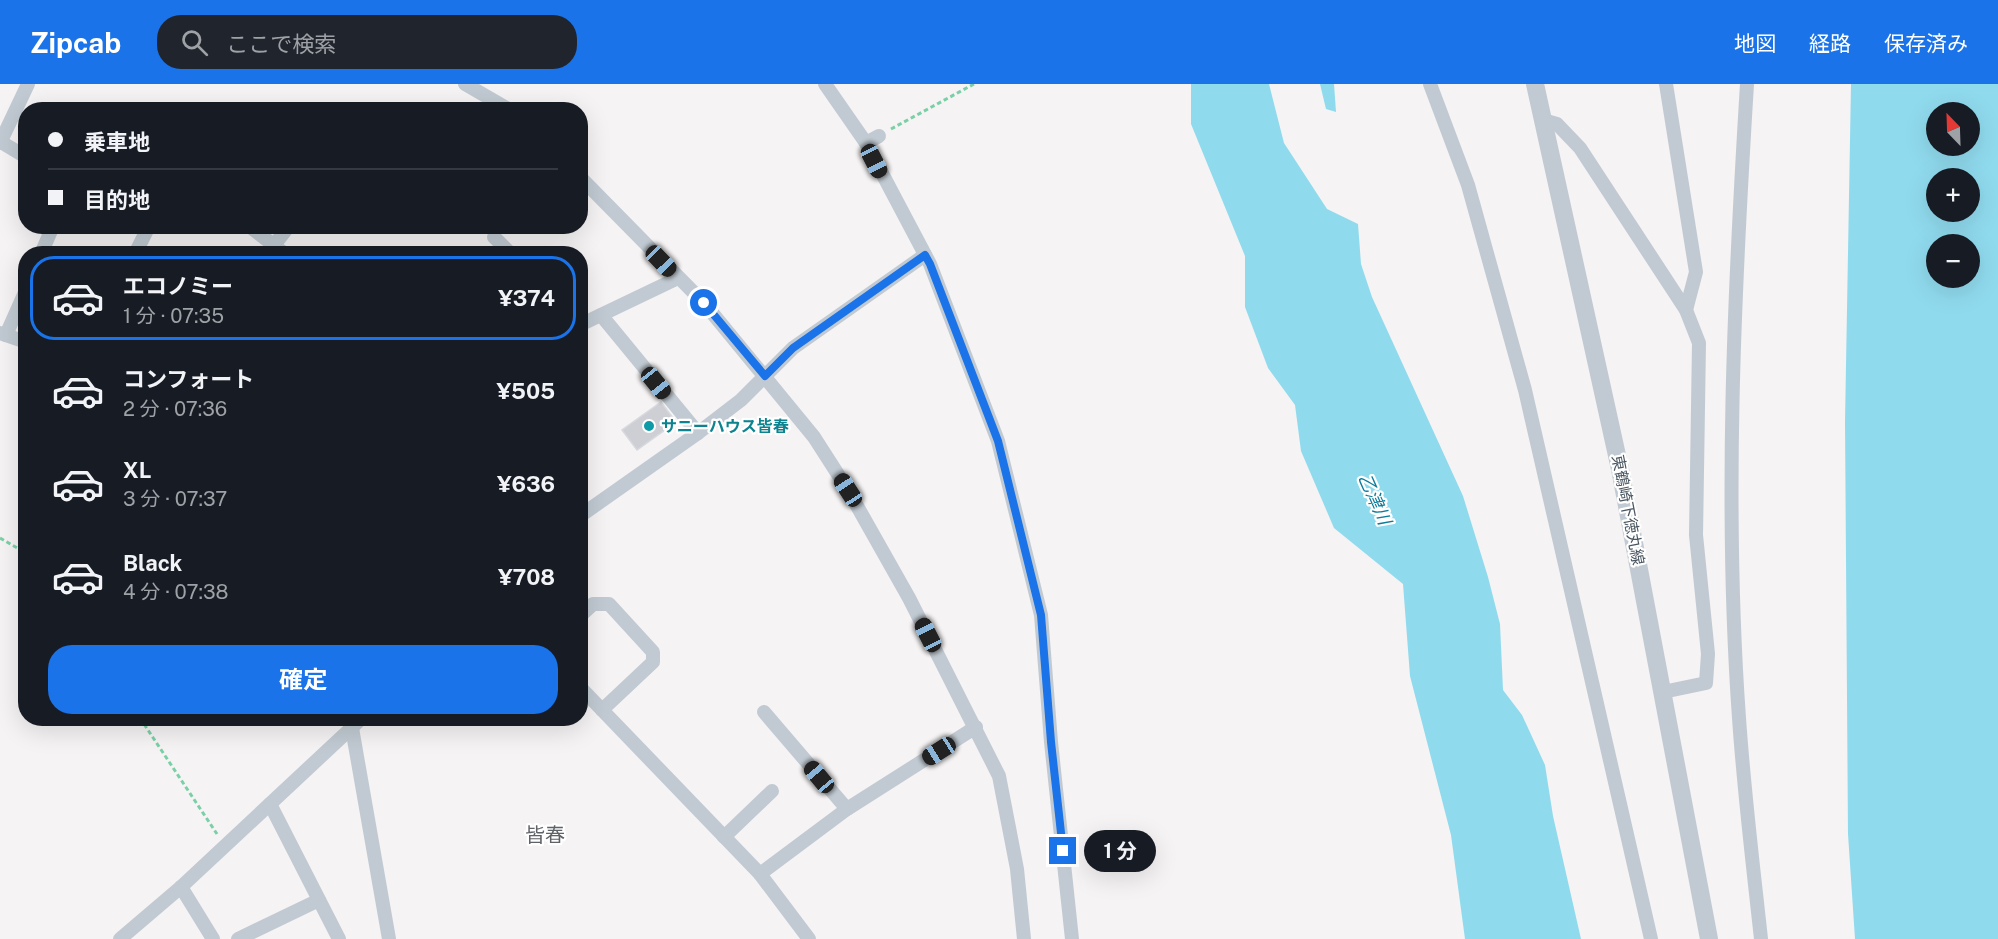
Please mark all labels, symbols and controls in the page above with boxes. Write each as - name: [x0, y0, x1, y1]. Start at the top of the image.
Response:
- search box: [157, 15, 577, 69]
- text: Zipcab: [30, 26, 121, 59]
- icon: search: [178, 26, 211, 59]
- text: ここで検索: [226, 31, 336, 57]
- text: 地図: [1734, 31, 1776, 56]
- text: 経路: [1809, 31, 1851, 56]
- text: 保存済み: [1884, 31, 1968, 56]
- north arrow: [1926, 102, 1980, 156]
- map controls: [1926, 102, 1980, 288]
- text: 乗車地: [84, 129, 150, 155]
- car: [858, 141, 890, 181]
- button: +: [1926, 168, 1980, 222]
- text: 目的地: [84, 187, 150, 213]
- button: −: [1926, 234, 1980, 288]
- car: [642, 242, 680, 280]
- icon: car: [51, 271, 105, 325]
- text: エコノミー: [123, 273, 233, 299]
- text: ¥374: [498, 285, 555, 311]
- route start: [690, 289, 717, 316]
- text: 1 分 · 07:35: [123, 304, 224, 328]
- car: [638, 363, 674, 403]
- icon: car: [51, 364, 105, 418]
- text: コンフォート: [123, 366, 254, 392]
- text: ¥505: [497, 378, 555, 404]
- text: 2 分 · 07:36: [123, 397, 227, 421]
- place label: サニーハウス皆春: [661, 417, 789, 436]
- marker: サニーハウス皆春: [642, 419, 656, 433]
- street label: 東鶴崎下徳丸線: [1608, 453, 1648, 567]
- icon: car: [51, 457, 105, 511]
- text: XL: [123, 457, 151, 483]
- car: [831, 470, 865, 510]
- water label: 乙津川: [1354, 470, 1396, 530]
- text: ¥636: [497, 471, 555, 497]
- text: 3 分 · 07:37: [123, 487, 227, 511]
- icon: car: [51, 550, 105, 604]
- text: Black: [123, 550, 182, 576]
- text: ¥708: [498, 564, 555, 590]
- text: 4 分 · 07:38: [123, 580, 228, 604]
- car: [912, 615, 944, 655]
- button: 確定: [48, 645, 558, 714]
- car: [919, 734, 959, 768]
- car: [801, 757, 837, 797]
- district label: 皆春: [525, 823, 565, 847]
- callout: 1 分: [1084, 830, 1156, 872]
- route end: [1049, 837, 1076, 864]
- text: 1 分: [1103, 839, 1137, 863]

